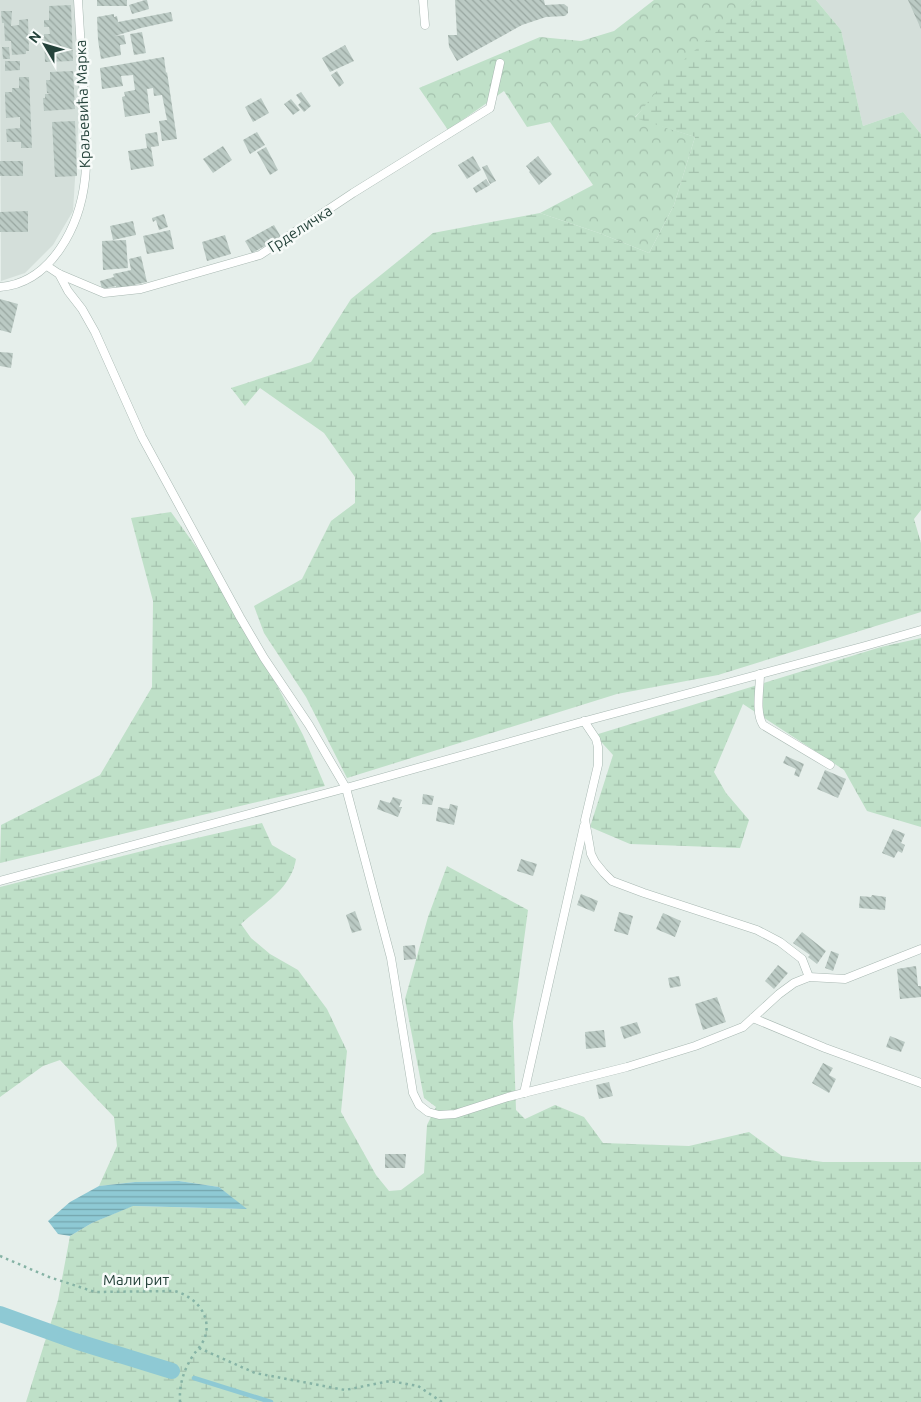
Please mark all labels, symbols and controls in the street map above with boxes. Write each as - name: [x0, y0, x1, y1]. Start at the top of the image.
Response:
- north arrow: [20, 20, 70, 70]
- text: N: [25, 28, 44, 46]
- street label: Краљевића Марка: [72, 40, 93, 169]
- street label: Грделичка: [264, 202, 335, 256]
- street label: Мали рит: [103, 1271, 169, 1288]

